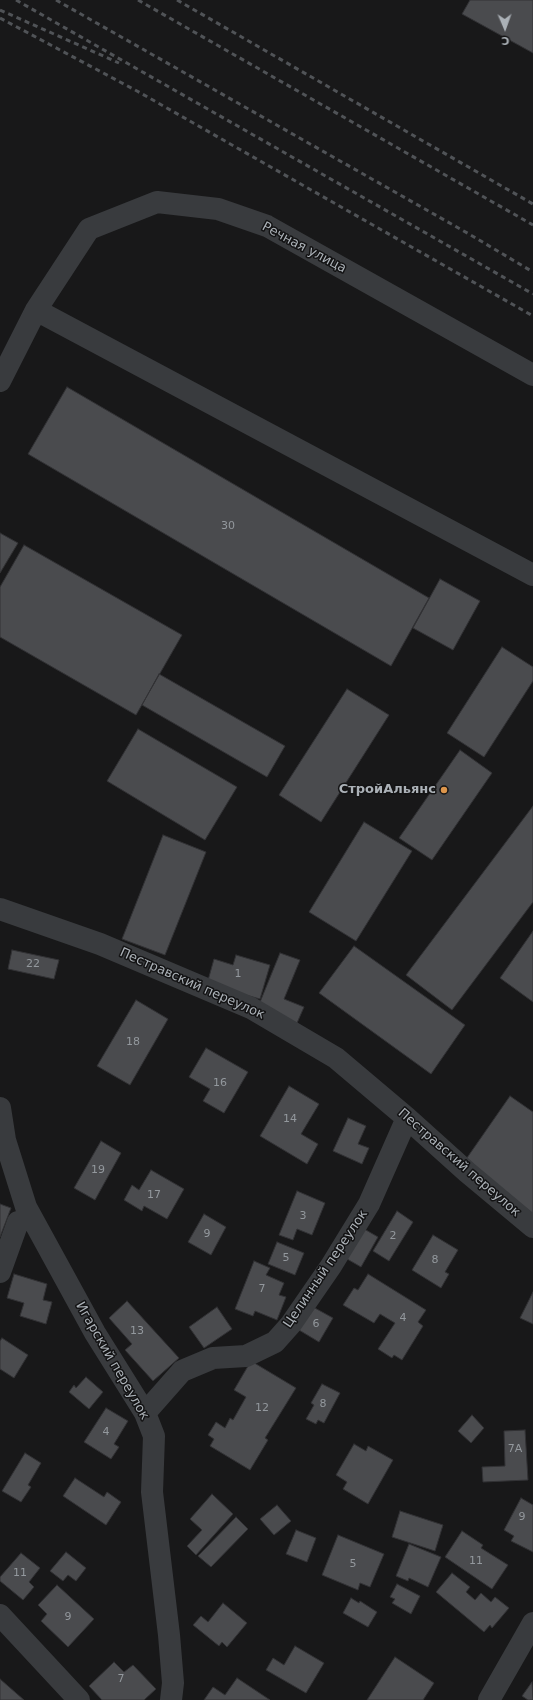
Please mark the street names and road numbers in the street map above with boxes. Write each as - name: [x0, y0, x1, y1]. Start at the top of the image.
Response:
- street label: Речная улица: [259, 219, 349, 277]
- street label: Пестравский переулок: [117, 945, 267, 1023]
- street label: Пестравский переулок: [395, 1106, 523, 1220]
- street label: Целинный переулок: [281, 1207, 371, 1331]
- street label: Игарский переулок: [72, 1299, 152, 1423]

